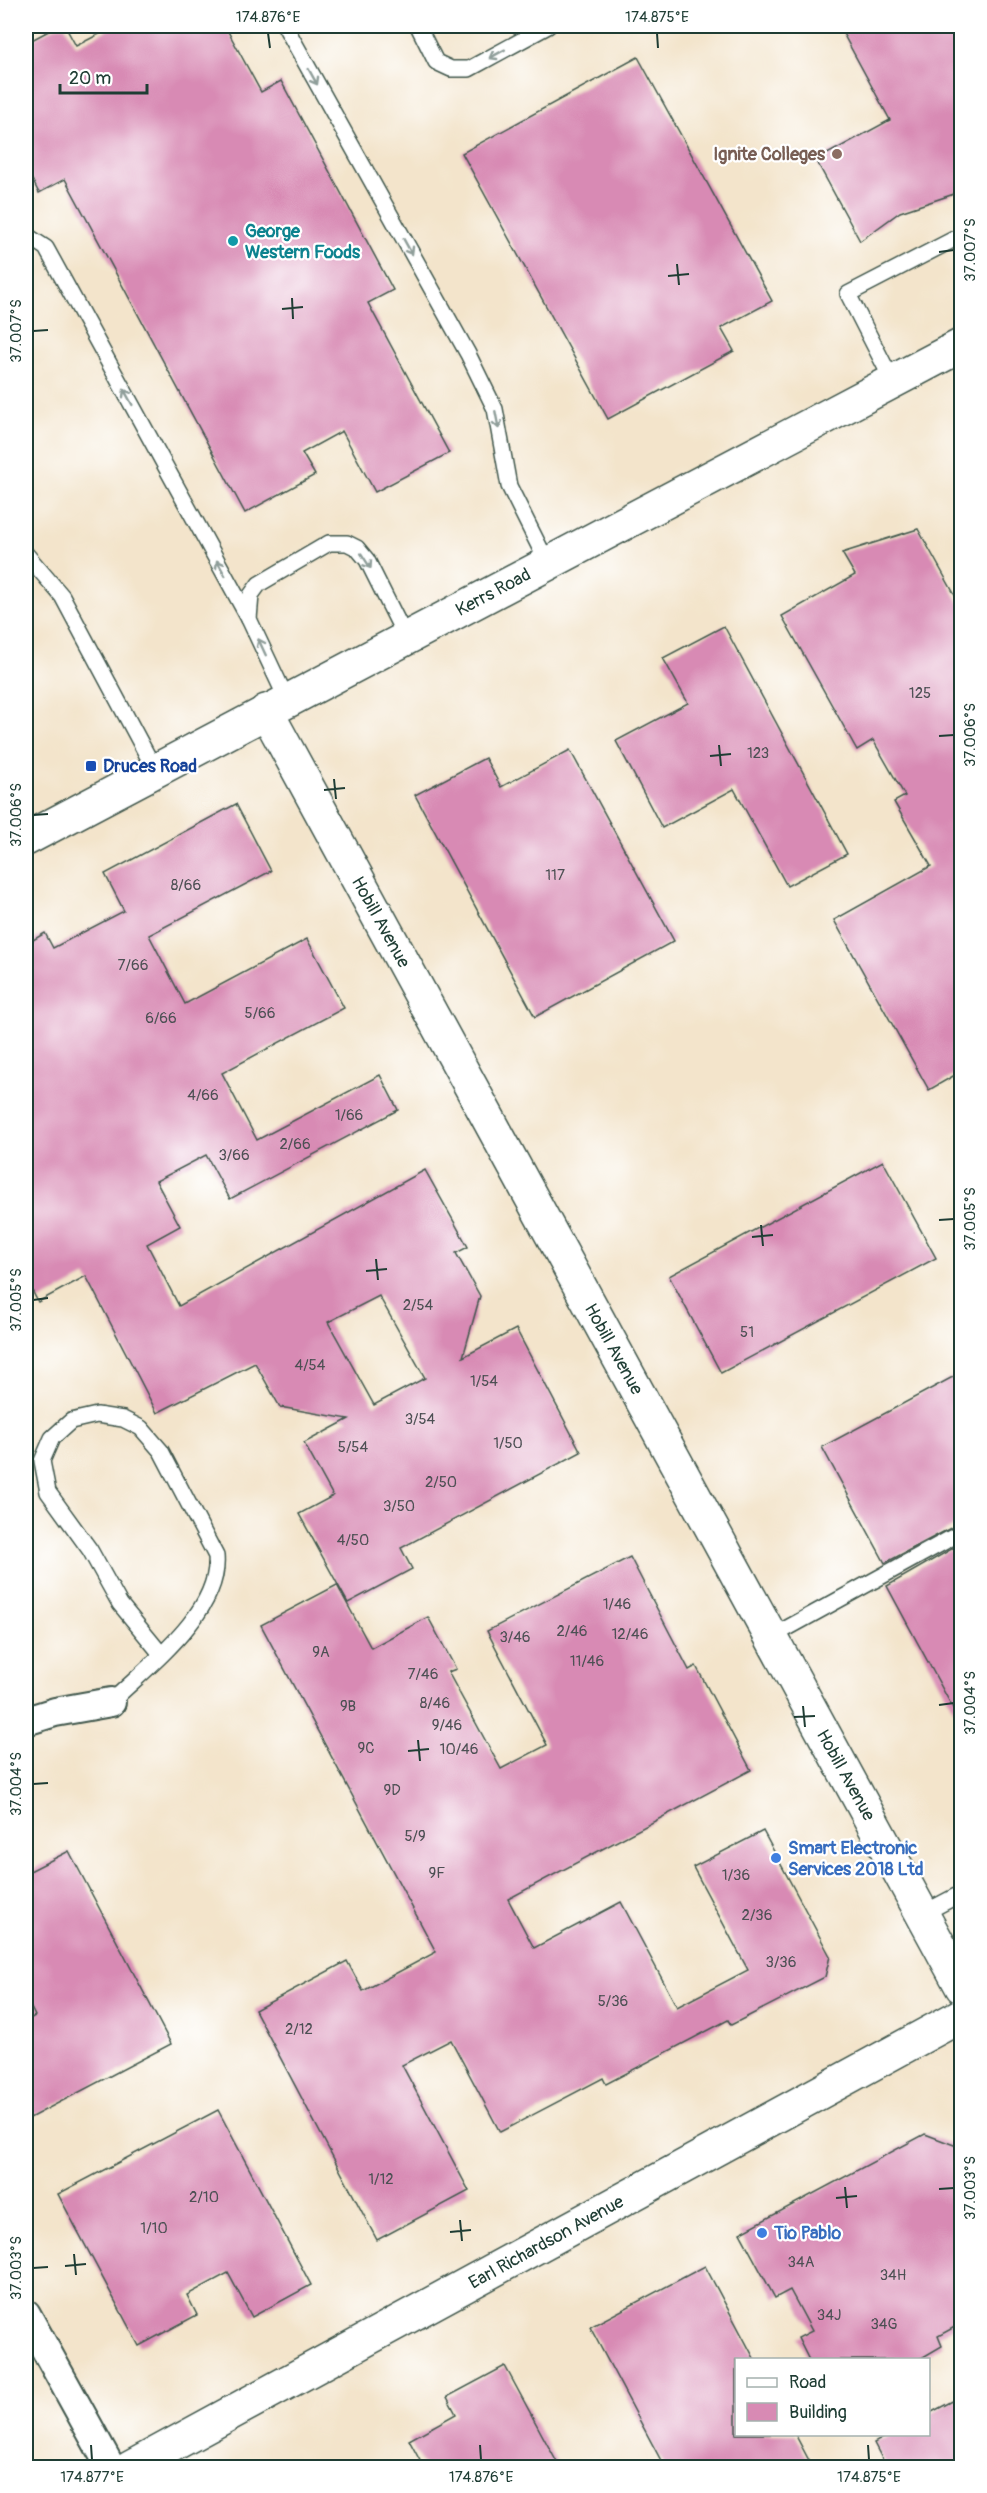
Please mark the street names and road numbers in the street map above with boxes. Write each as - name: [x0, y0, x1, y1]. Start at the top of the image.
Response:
- street label: Kerrs Road: [452, 563, 535, 622]
- street label: Hobill Avenue: [346, 873, 415, 972]
- street label: Hobill Avenue: [579, 1300, 648, 1399]
- street label: Hobill Avenue: [811, 1726, 880, 1825]
- street label: Earl Richardson Avenue: [465, 2190, 628, 2295]

